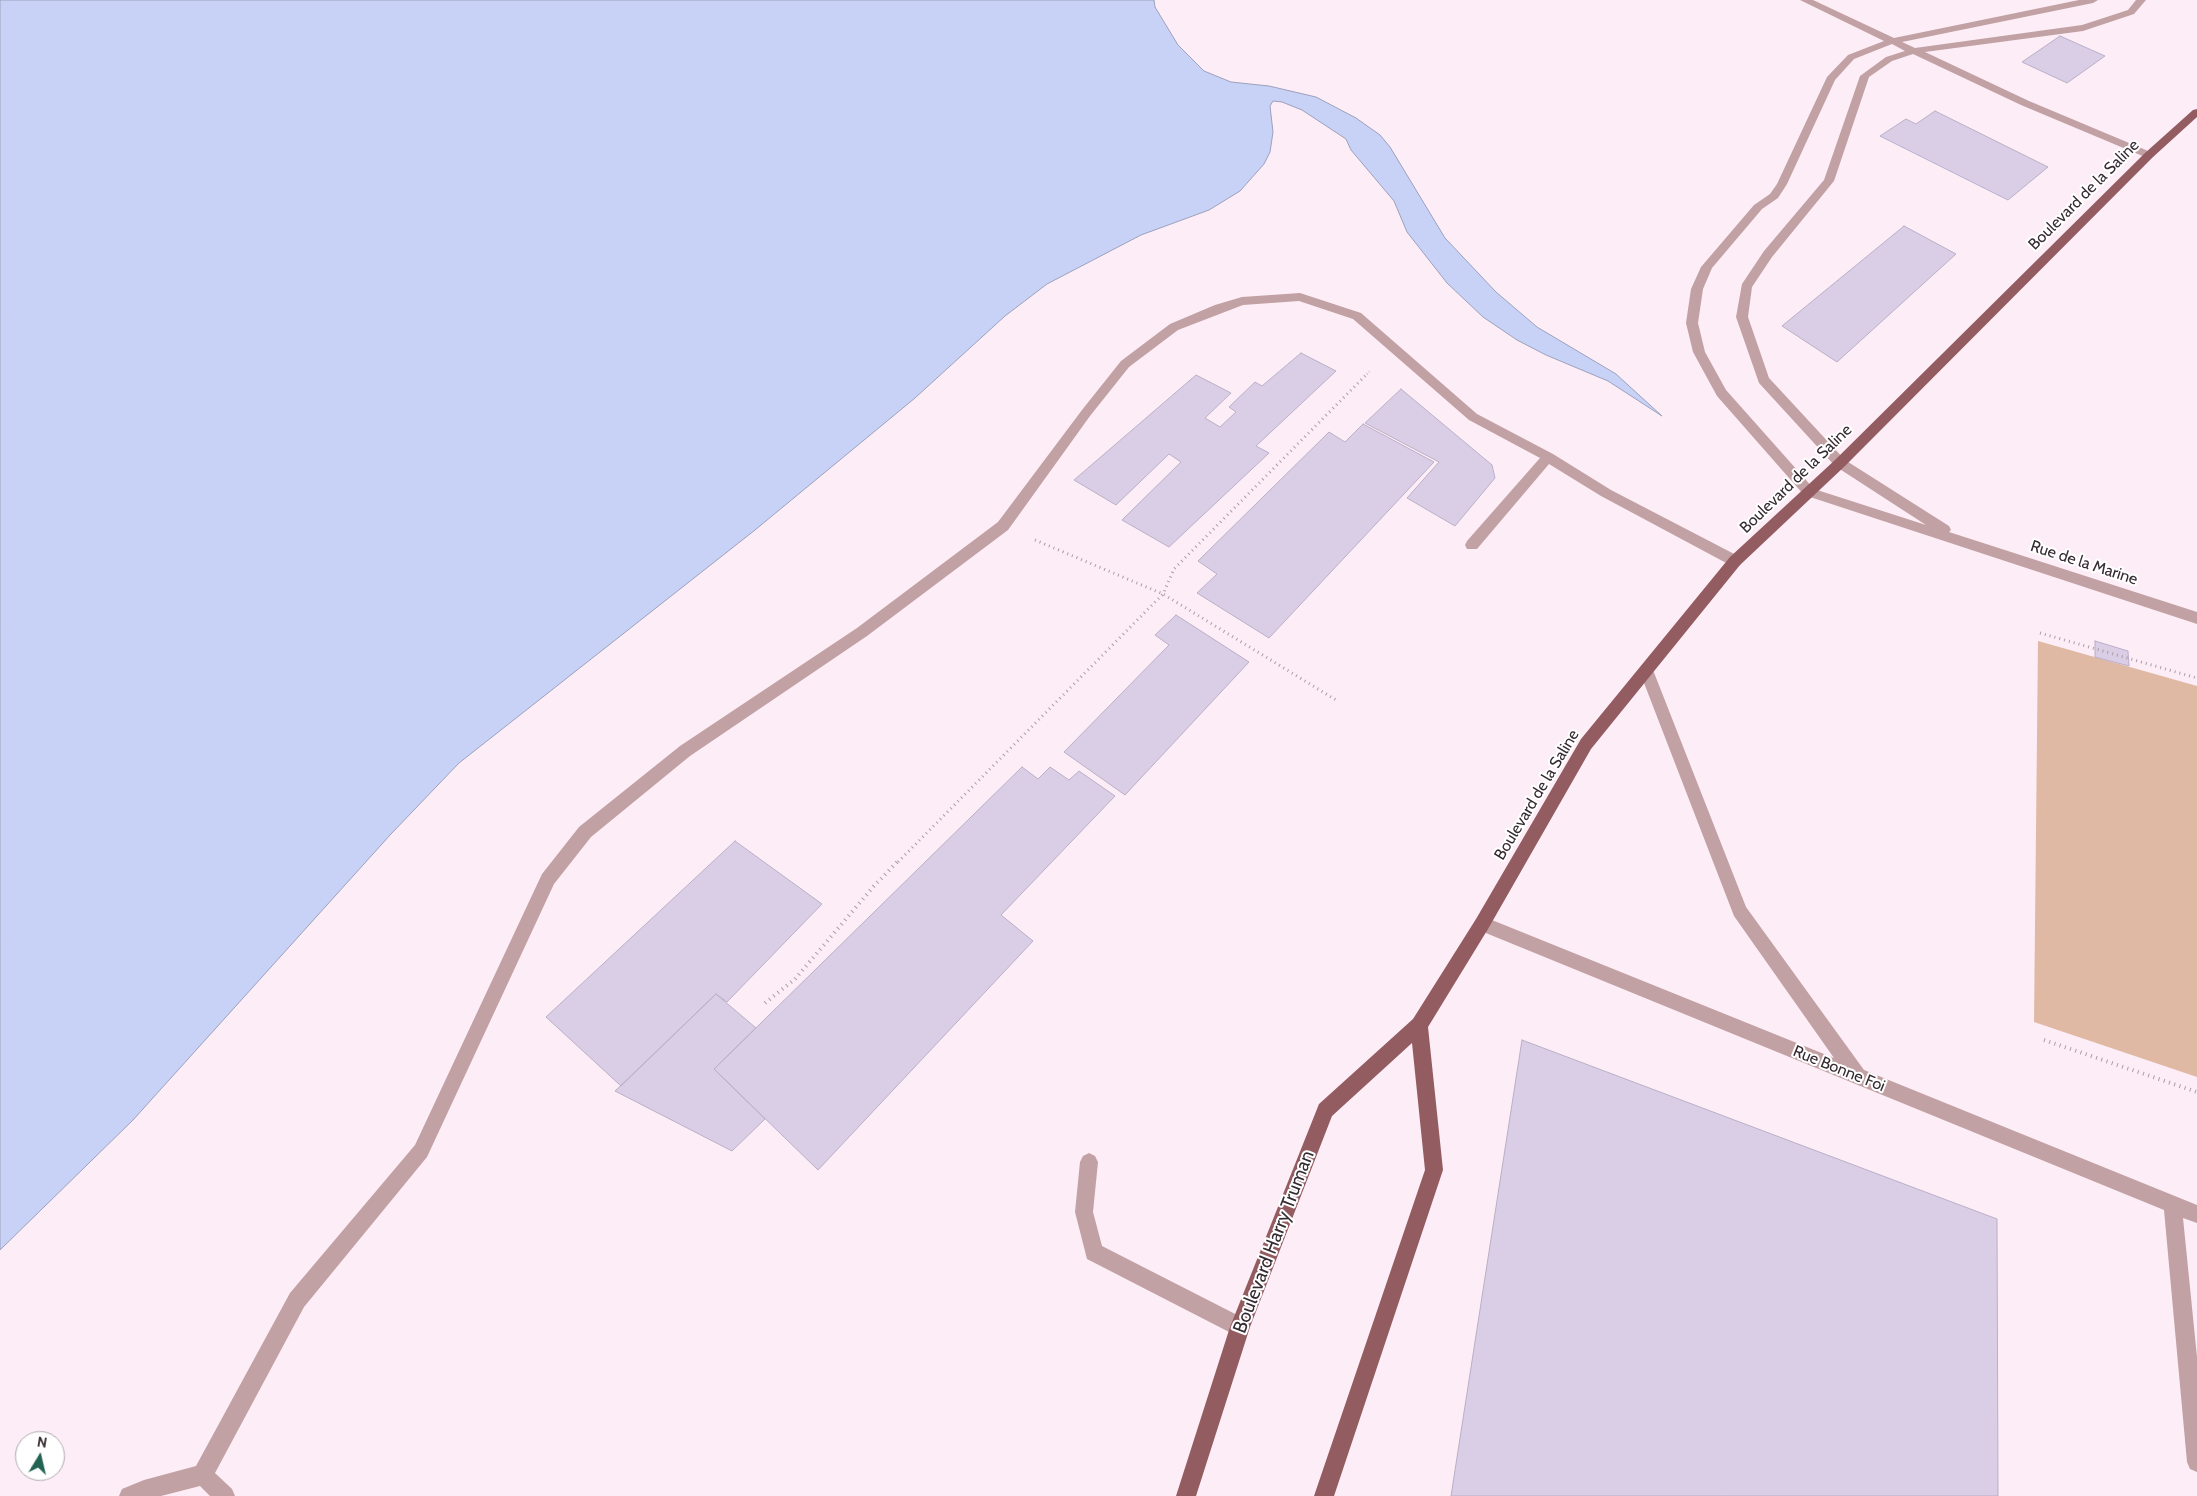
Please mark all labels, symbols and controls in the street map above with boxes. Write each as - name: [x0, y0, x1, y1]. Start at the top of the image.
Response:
- street label: Boulevard de la Saline: [2025, 136, 2143, 254]
- street label: Boulevard de la Saline: [1736, 421, 1856, 537]
- street label: Rue de la Marine: [2028, 537, 2140, 589]
- street label: Boulevard de la Saline: [1491, 726, 1583, 864]
- street label: Rue Bonne Foi: [1790, 1042, 1888, 1096]
- street label: Boulevard Harry Truman: [1229, 1147, 1319, 1337]
- north arrow: [15, 1431, 65, 1481]
- text: N: [36, 1433, 48, 1452]

